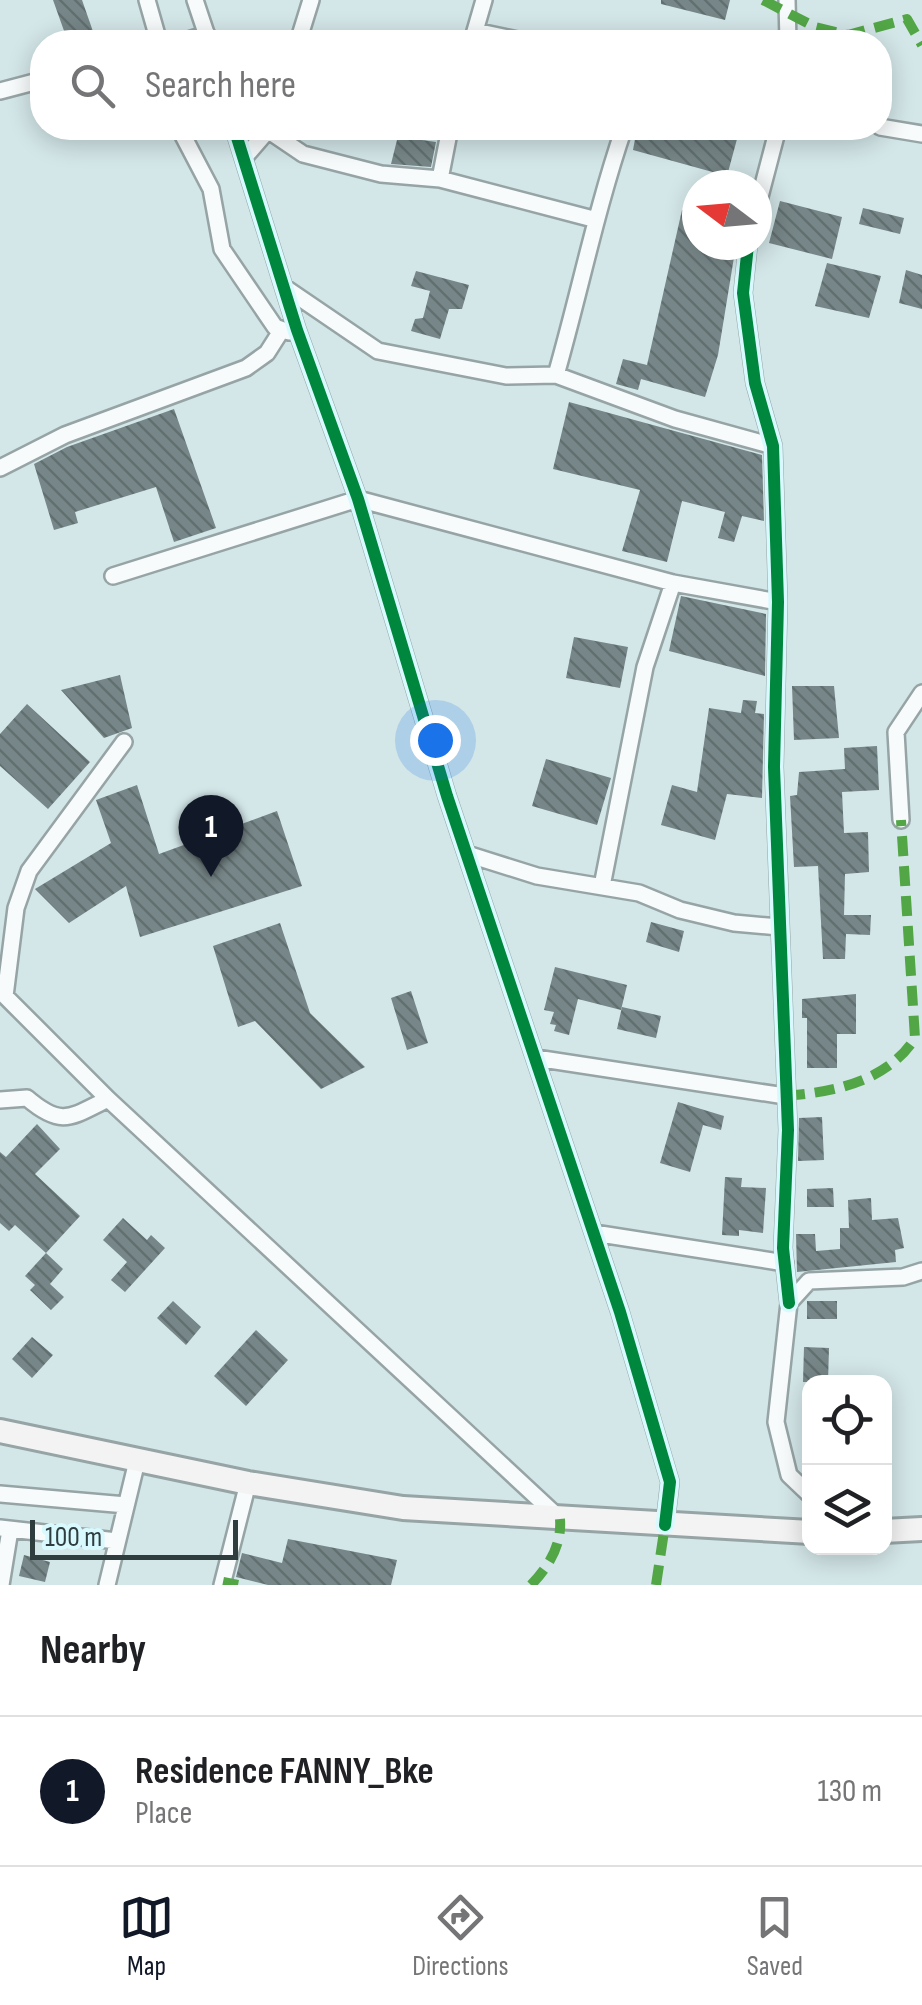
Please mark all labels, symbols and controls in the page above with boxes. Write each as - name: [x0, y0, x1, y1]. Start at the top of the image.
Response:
- search box: [30, 30, 892, 140]
- icon: search: [65, 58, 120, 113]
- text: Search here: [145, 63, 296, 108]
- north arrow: [682, 170, 772, 260]
- your location: [410, 715, 461, 766]
- pin: 1: [178, 794, 244, 877]
- map controls: [802, 1375, 892, 1555]
- button: locate: [802, 1375, 892, 1465]
- button: layers: [802, 1465, 892, 1555]
- scale bar: [30, 1515, 238, 1560]
- text: 100 m: [45, 1521, 102, 1554]
- text: Nearby: [40, 1625, 146, 1676]
- text: Residence FANNY_Bke: [135, 1749, 434, 1794]
- text: 1: [66, 1772, 79, 1811]
- text: 130 m: [817, 1772, 882, 1811]
- text: Place: [135, 1794, 192, 1833]
- tab: Map: [119, 1890, 174, 1983]
- tab: Directions: [412, 1890, 509, 1983]
- tab: Saved: [747, 1890, 803, 1983]

